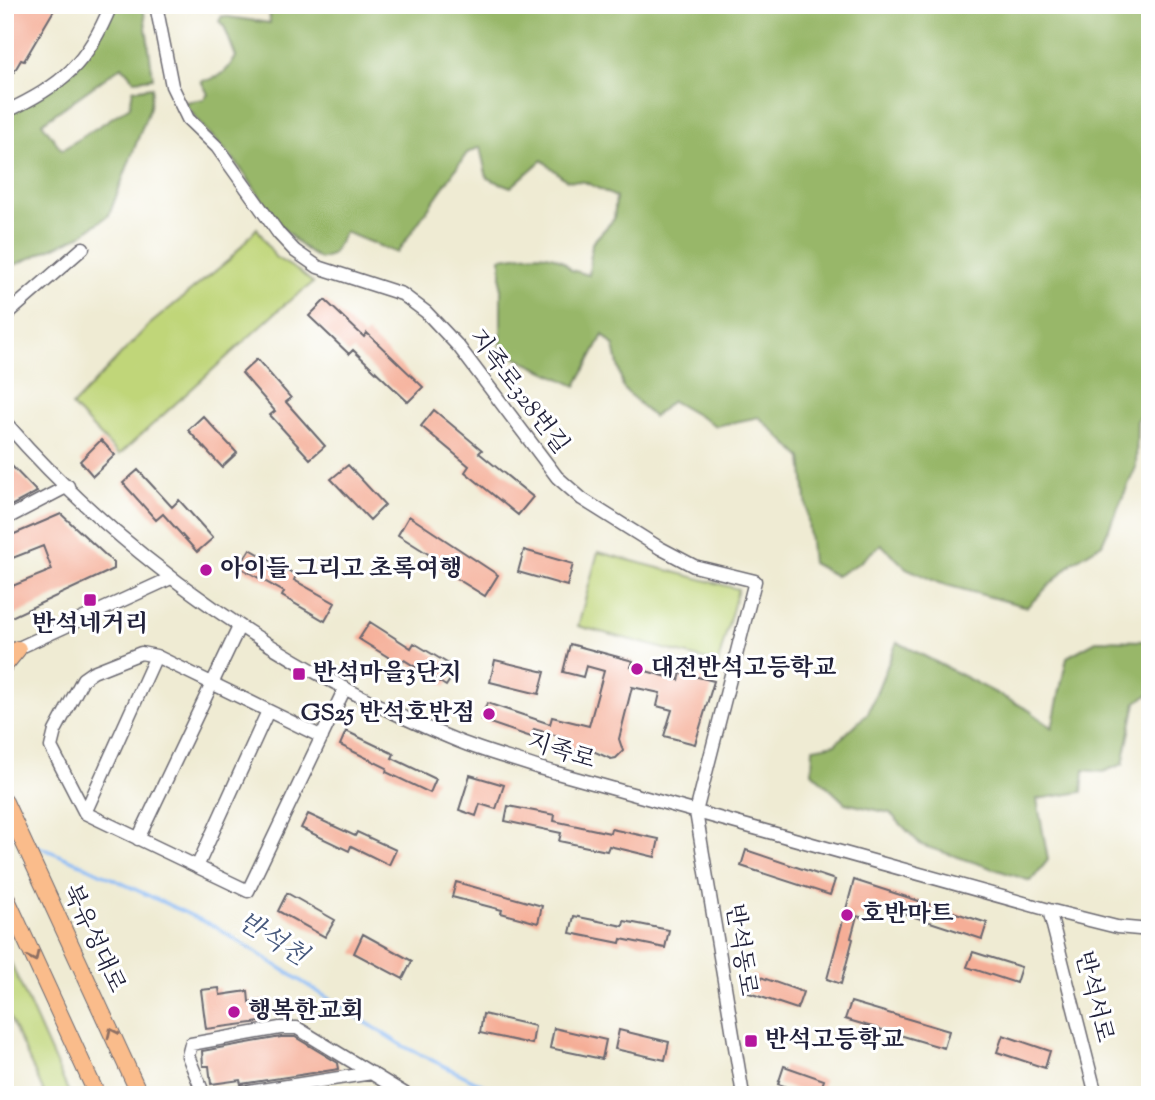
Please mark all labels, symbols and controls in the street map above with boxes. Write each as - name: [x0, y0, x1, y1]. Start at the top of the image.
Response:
- street label: 지족로328번길: [460, 322, 576, 462]
- place label: 아이들 그리고 초록여행: [220, 553, 462, 587]
- marker: 아이들 그리고 초록여행: [198, 562, 214, 578]
- marker: 반석네거리: [82, 592, 98, 608]
- place label: 반석네거리: [32, 608, 148, 642]
- place label: 대전반석고등학교: [651, 652, 836, 686]
- place label: 반석마을3단지: [313, 657, 462, 691]
- marker: 대전반석고등학교: [629, 661, 645, 677]
- marker: 반석마을3단지: [291, 666, 307, 682]
- place label: GS25 반석호반점: [301, 697, 475, 731]
- marker: GS25 반석호반점: [481, 706, 497, 722]
- street label: 지족로: [523, 726, 599, 778]
- street label: 북유성대로: [53, 879, 133, 999]
- place label: 호반마트: [861, 898, 954, 932]
- street label: 반석동로: [716, 902, 764, 998]
- water label: 반석천: [230, 904, 315, 977]
- marker: 호반마트: [839, 907, 855, 923]
- street label: 반석서로: [1065, 948, 1121, 1046]
- one-way arrow: [26, 950, 40, 962]
- place label: 행복한교회: [248, 995, 364, 1029]
- marker: 행복한교회: [226, 1004, 242, 1020]
- place label: 반석고등학교: [765, 1024, 904, 1058]
- one-way arrow: [106, 1028, 120, 1040]
- marker: 반석고등학교: [743, 1033, 759, 1049]

